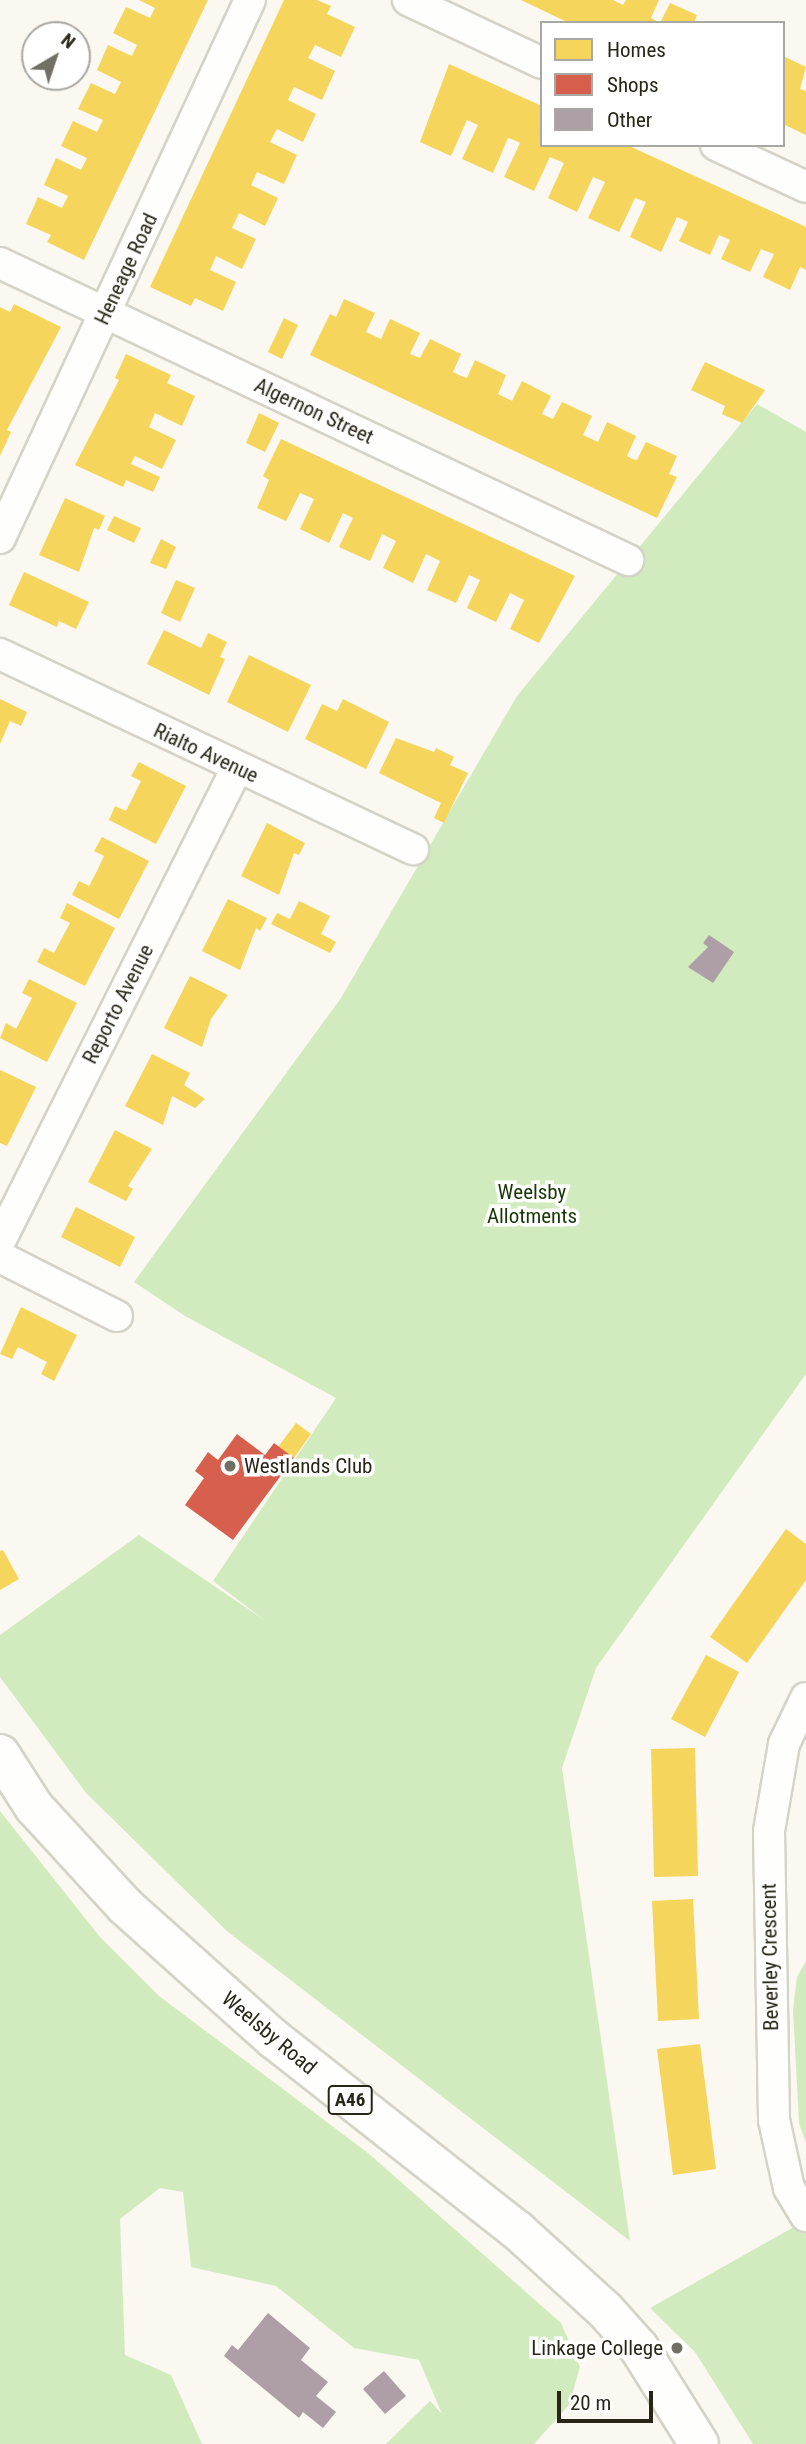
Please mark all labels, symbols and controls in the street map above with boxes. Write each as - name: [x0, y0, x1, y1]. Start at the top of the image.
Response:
- north arrow: [21, 21, 91, 91]
- legend: [540, 21, 785, 147]
- text: N: [57, 28, 80, 53]
- text: Homes: [607, 38, 666, 62]
- text: Shops: [607, 73, 659, 97]
- text: Other: [607, 108, 652, 132]
- street label: Heneage Road: [89, 209, 163, 329]
- street label: Algernon Street: [250, 372, 378, 450]
- street label: Rialto Avenue: [150, 718, 262, 788]
- street label: Reporto Avenue: [77, 940, 159, 1068]
- park label: Weelsby Allotments: [487, 1179, 577, 1229]
- place label: Westlands Club: [244, 1453, 372, 1479]
- marker: Westlands Club: [222, 1458, 238, 1474]
- street label: Beverley Crescent: [756, 1883, 784, 2031]
- street label: Weelsby Road: [217, 1986, 321, 2080]
- road number: A46: [327, 2084, 373, 2116]
- place label: Linkage College: [531, 2335, 663, 2361]
- marker: Linkage College: [669, 2340, 685, 2356]
- scale bar: [561, 2378, 657, 2422]
- text: 20 m: [570, 2391, 611, 2415]

